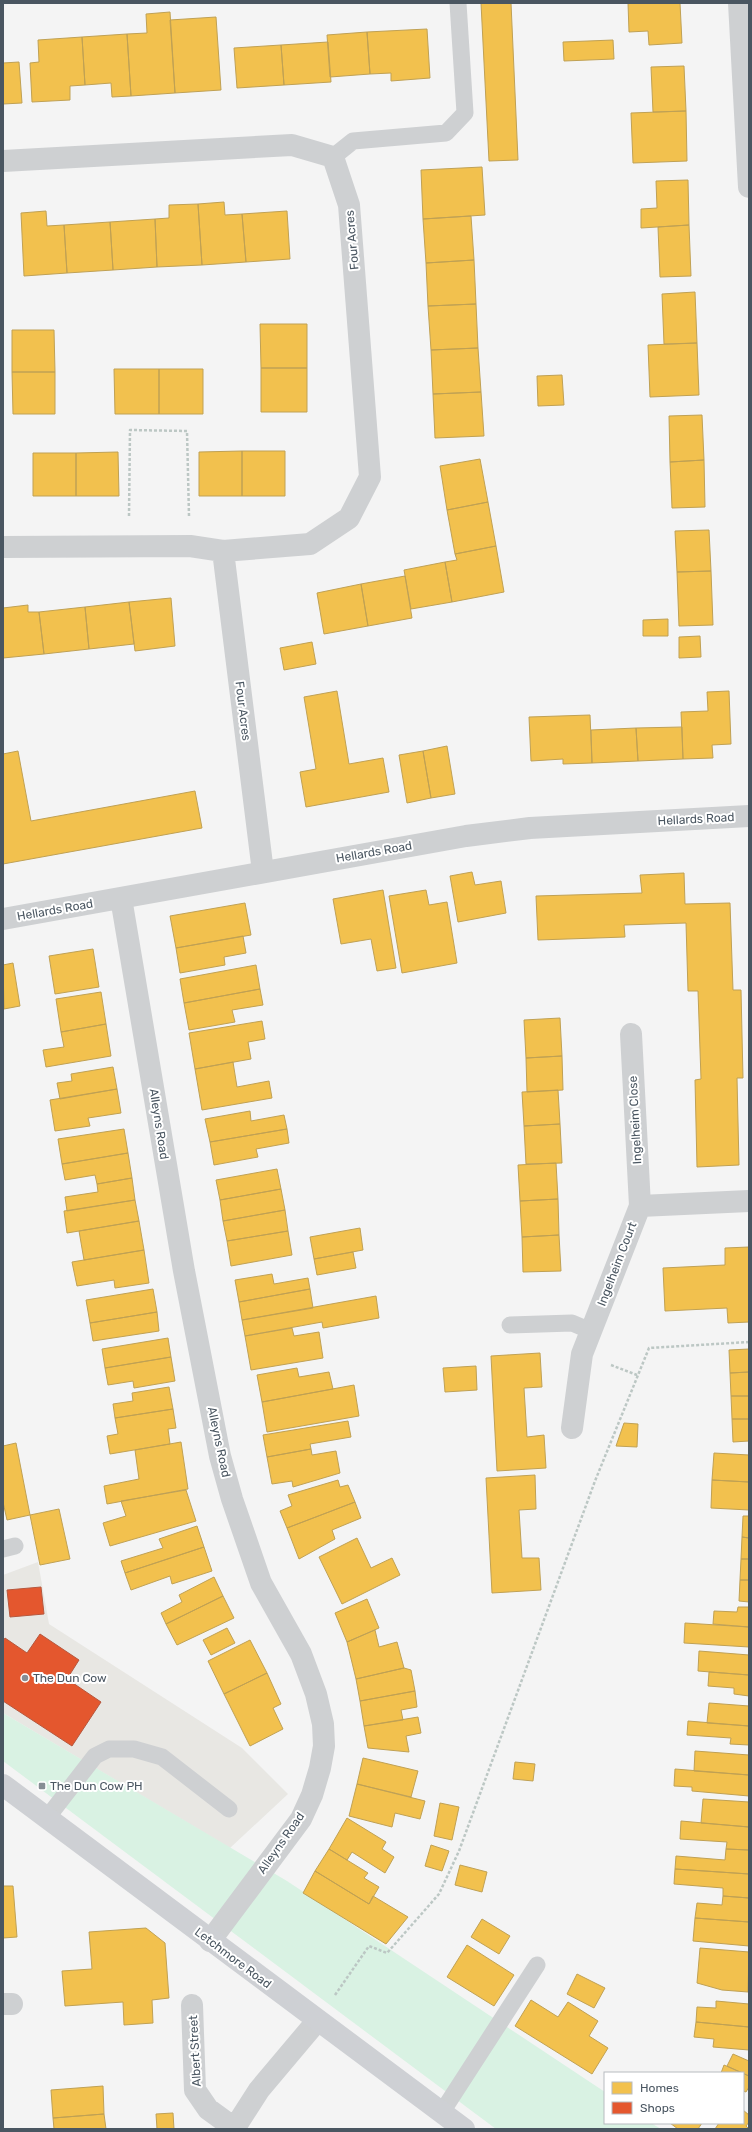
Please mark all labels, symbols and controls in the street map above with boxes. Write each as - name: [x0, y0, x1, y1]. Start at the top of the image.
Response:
- street label: Four Acres: [342, 210, 362, 270]
- street label: Four Acres: [232, 680, 254, 742]
- street label: Hellards Road: [657, 810, 735, 828]
- street label: Hellards Road: [335, 838, 413, 866]
- street label: Hellards Road: [16, 896, 94, 924]
- street label: Ingelheim Close: [626, 1075, 644, 1165]
- street label: Alleyns Road: [146, 1087, 172, 1161]
- street label: Ingelheim Court: [594, 1220, 640, 1308]
- street label: Alleyns Road: [205, 1405, 233, 1479]
- place label: The Dun Cow: [33, 1671, 107, 1685]
- marker: The Dun Cow: [20, 1673, 30, 1683]
- place label: The Dun Cow PH: [50, 1779, 143, 1793]
- marker: The Dun Cow PH: [37, 1781, 47, 1791]
- street label: Alleyns Road: [255, 1810, 307, 1876]
- street label: Letchmore Road: [192, 1925, 274, 1991]
- street label: Albert Street: [186, 2015, 204, 2087]
- legend: [604, 2072, 744, 2124]
- text: Homes: [640, 2081, 679, 2095]
- text: Shops: [640, 2101, 675, 2115]

